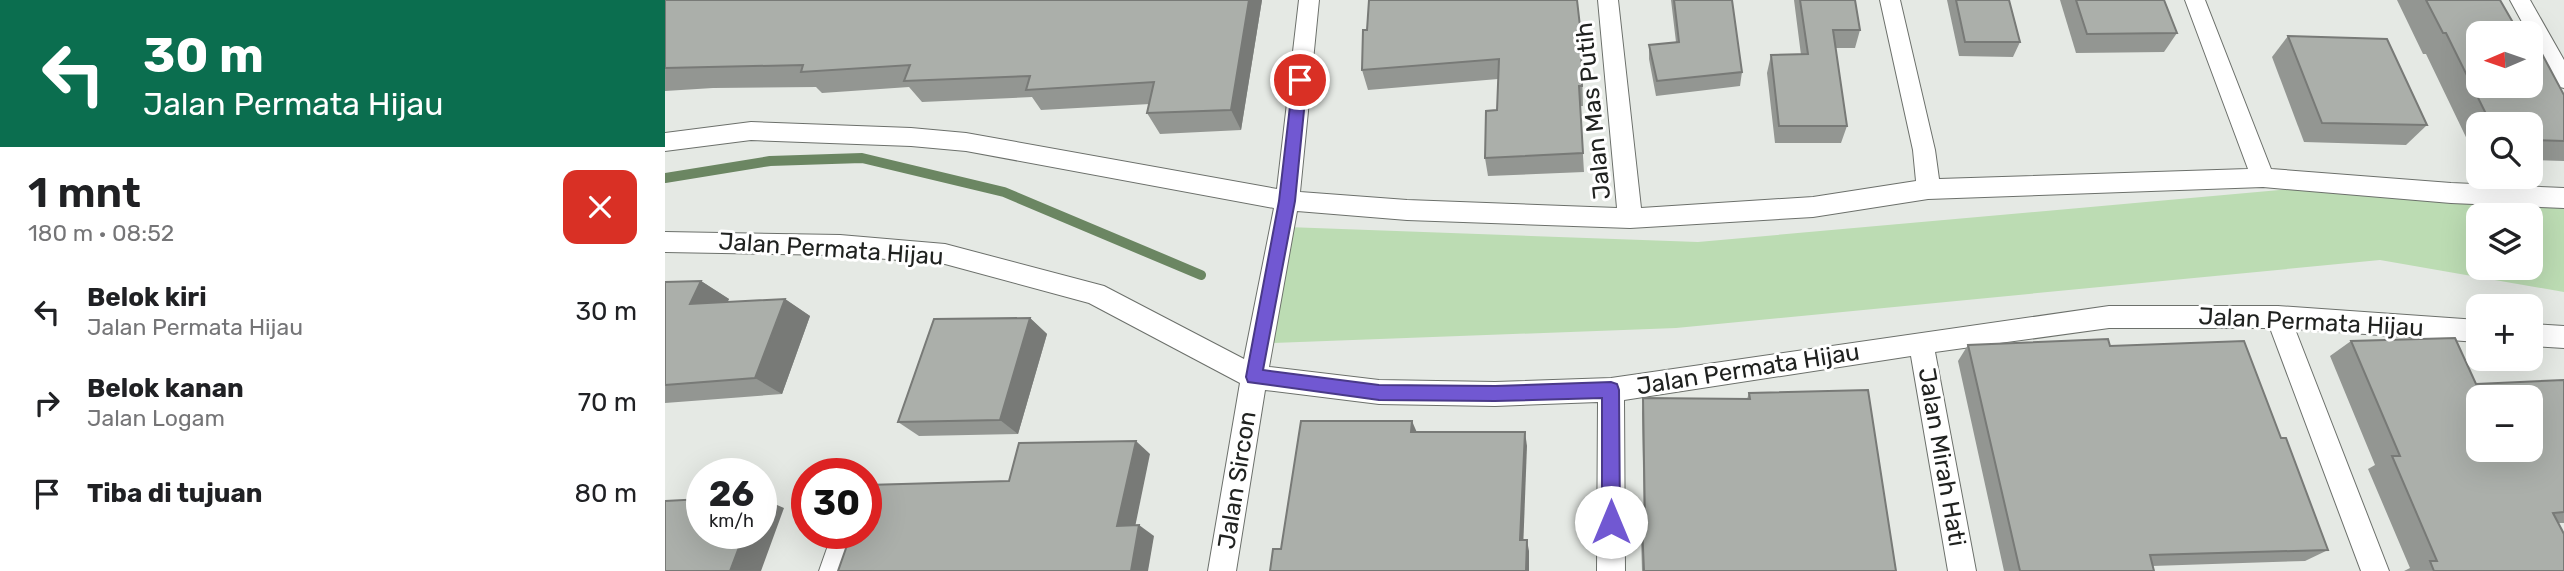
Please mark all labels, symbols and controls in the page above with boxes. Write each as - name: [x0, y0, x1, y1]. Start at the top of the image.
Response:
- street label: Jalan Mas Putih: [1570, 21, 1616, 201]
- north arrow: [2466, 21, 2543, 98]
- map controls: [2466, 21, 2543, 462]
- text: 30 m: [143, 26, 264, 84]
- icon: left: [28, 28, 119, 119]
- pin: [1270, 50, 1330, 110]
- icon: arrive: [1281, 61, 1319, 99]
- text: Jalan Permata Hijau: [143, 85, 444, 123]
- button: search: [2466, 112, 2543, 189]
- text: 1 mnt: [28, 168, 141, 218]
- button: close: [563, 170, 637, 244]
- button: layers: [2466, 203, 2543, 280]
- text: 180 m · 08:52: [28, 219, 174, 247]
- street label: Jalan Permata Hijau: [718, 227, 944, 271]
- text: Belok kiri: [87, 282, 207, 313]
- icon: left: [28, 293, 66, 331]
- button: +: [2466, 294, 2543, 371]
- text: 30 m: [575, 296, 637, 327]
- street label: Jalan Permata Hijau: [2198, 302, 2424, 342]
- text: Jalan Permata Hijau: [87, 313, 303, 341]
- street label: Jalan Permata Hijau: [1634, 338, 1862, 400]
- street label: Jalan Mirah Hati: [1913, 366, 1971, 548]
- text: Belok kanan: [87, 373, 244, 404]
- icon: right: [28, 384, 66, 422]
- button: −: [2466, 385, 2543, 462]
- text: 70 m: [578, 387, 637, 418]
- text: Jalan Logam: [87, 404, 225, 432]
- street label: Jalan Sircon: [1212, 409, 1262, 551]
- speed limit sign: 30: [791, 458, 882, 549]
- text: 26: [709, 473, 754, 515]
- icon: arrive: [28, 475, 66, 513]
- text: Tiba di tujuan: [87, 478, 262, 509]
- text: 80 m: [574, 478, 637, 509]
- position arrow: [1574, 485, 1648, 559]
- text: km/h: [709, 510, 754, 532]

